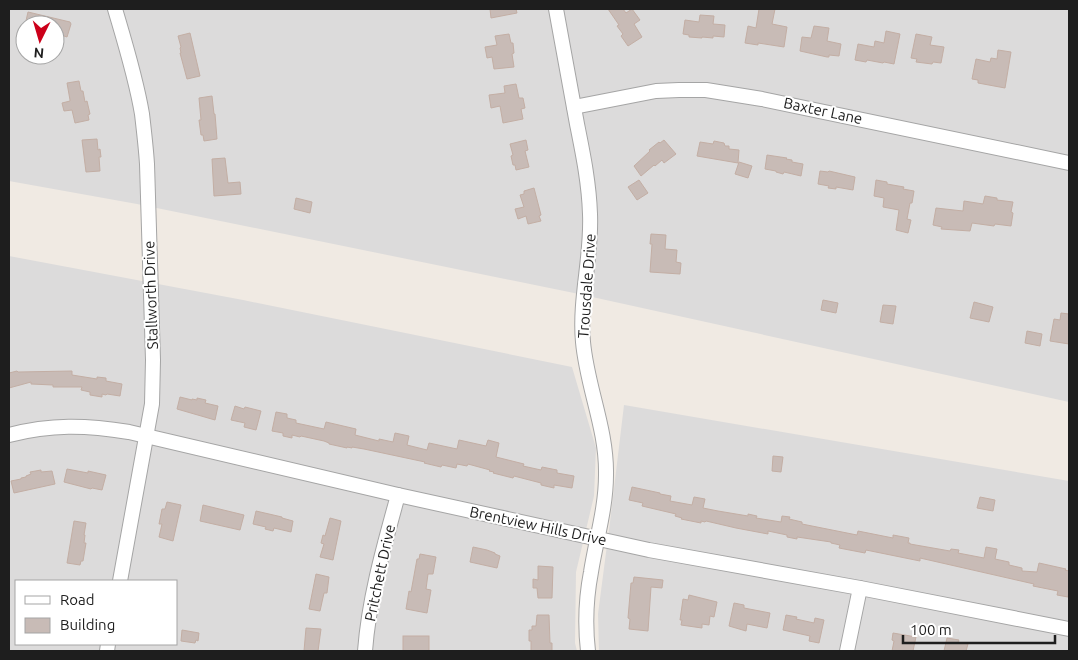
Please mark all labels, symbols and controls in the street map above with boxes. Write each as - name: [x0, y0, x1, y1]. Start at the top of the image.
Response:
- north arrow: [15, 15, 65, 65]
- text: N: [33, 45, 45, 61]
- street label: Baxter Lane: [782, 94, 864, 127]
- street label: Trousdale Drive: [574, 233, 599, 339]
- street label: Stallworth Drive: [140, 240, 161, 350]
- street label: Brentview Hills Drive: [468, 503, 608, 548]
- street label: Pritchett Drive: [361, 523, 398, 623]
- legend: [15, 580, 178, 645]
- text: Road: [60, 591, 95, 608]
- scale bar: [903, 612, 1056, 644]
- text: Building: [60, 616, 115, 633]
- text: 100 m: [910, 621, 952, 638]

